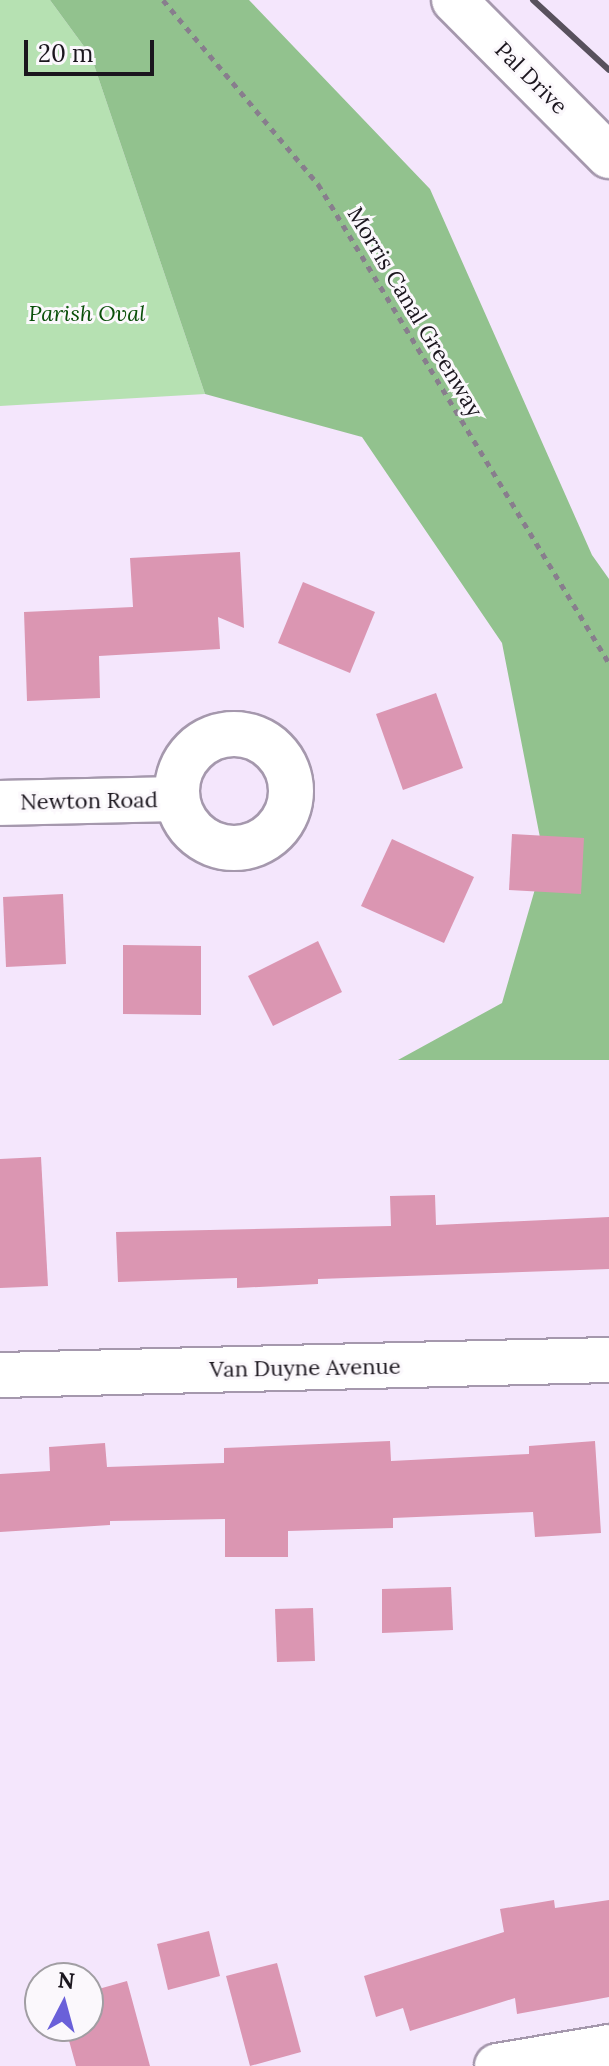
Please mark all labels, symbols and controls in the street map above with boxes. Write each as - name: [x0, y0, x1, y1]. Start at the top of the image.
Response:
- scale bar: [28, 24, 158, 74]
- street label: Pal Drive: [489, 36, 573, 120]
- text: 20 m: [38, 38, 94, 69]
- street label: Morris Canal Greenway: [342, 202, 488, 422]
- park label: Parish Oval: [29, 301, 145, 327]
- street label: Newton Road: [20, 787, 158, 815]
- street label: Van Duyne Avenue: [209, 1353, 401, 1383]
- north arrow: [24, 1962, 104, 2042]
- text: N: [56, 1965, 76, 1995]

